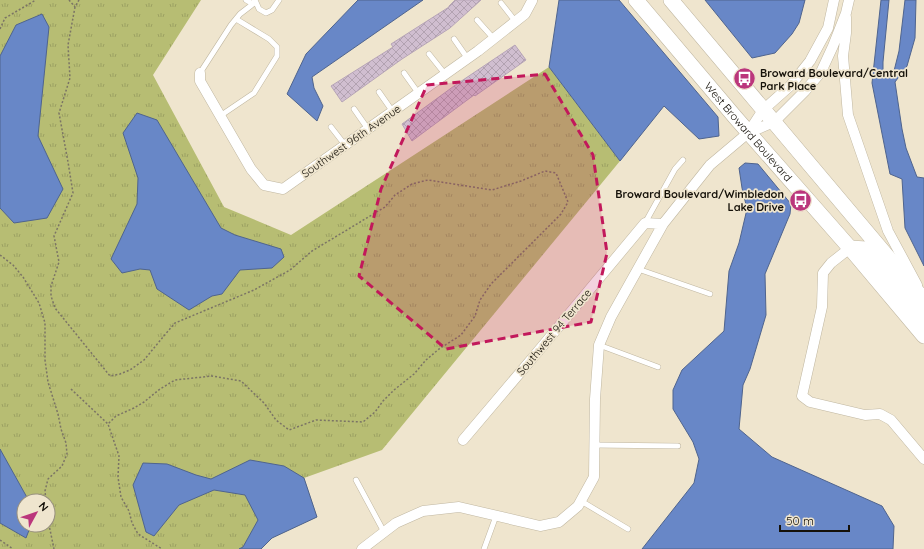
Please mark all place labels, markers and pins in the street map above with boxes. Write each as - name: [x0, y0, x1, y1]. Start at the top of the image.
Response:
- bus stop icon: Broward Boulevard/Central Park Place: [731, 66, 757, 92]
- place label: Broward Boulevard/Central Park Place: [760, 66, 908, 93]
- place label: Broward Boulevard/Wimbledon Lake Drive: [615, 187, 785, 214]
- bus stop icon: Broward Boulevard/Wimbledon Lake Drive: [787, 187, 813, 213]

